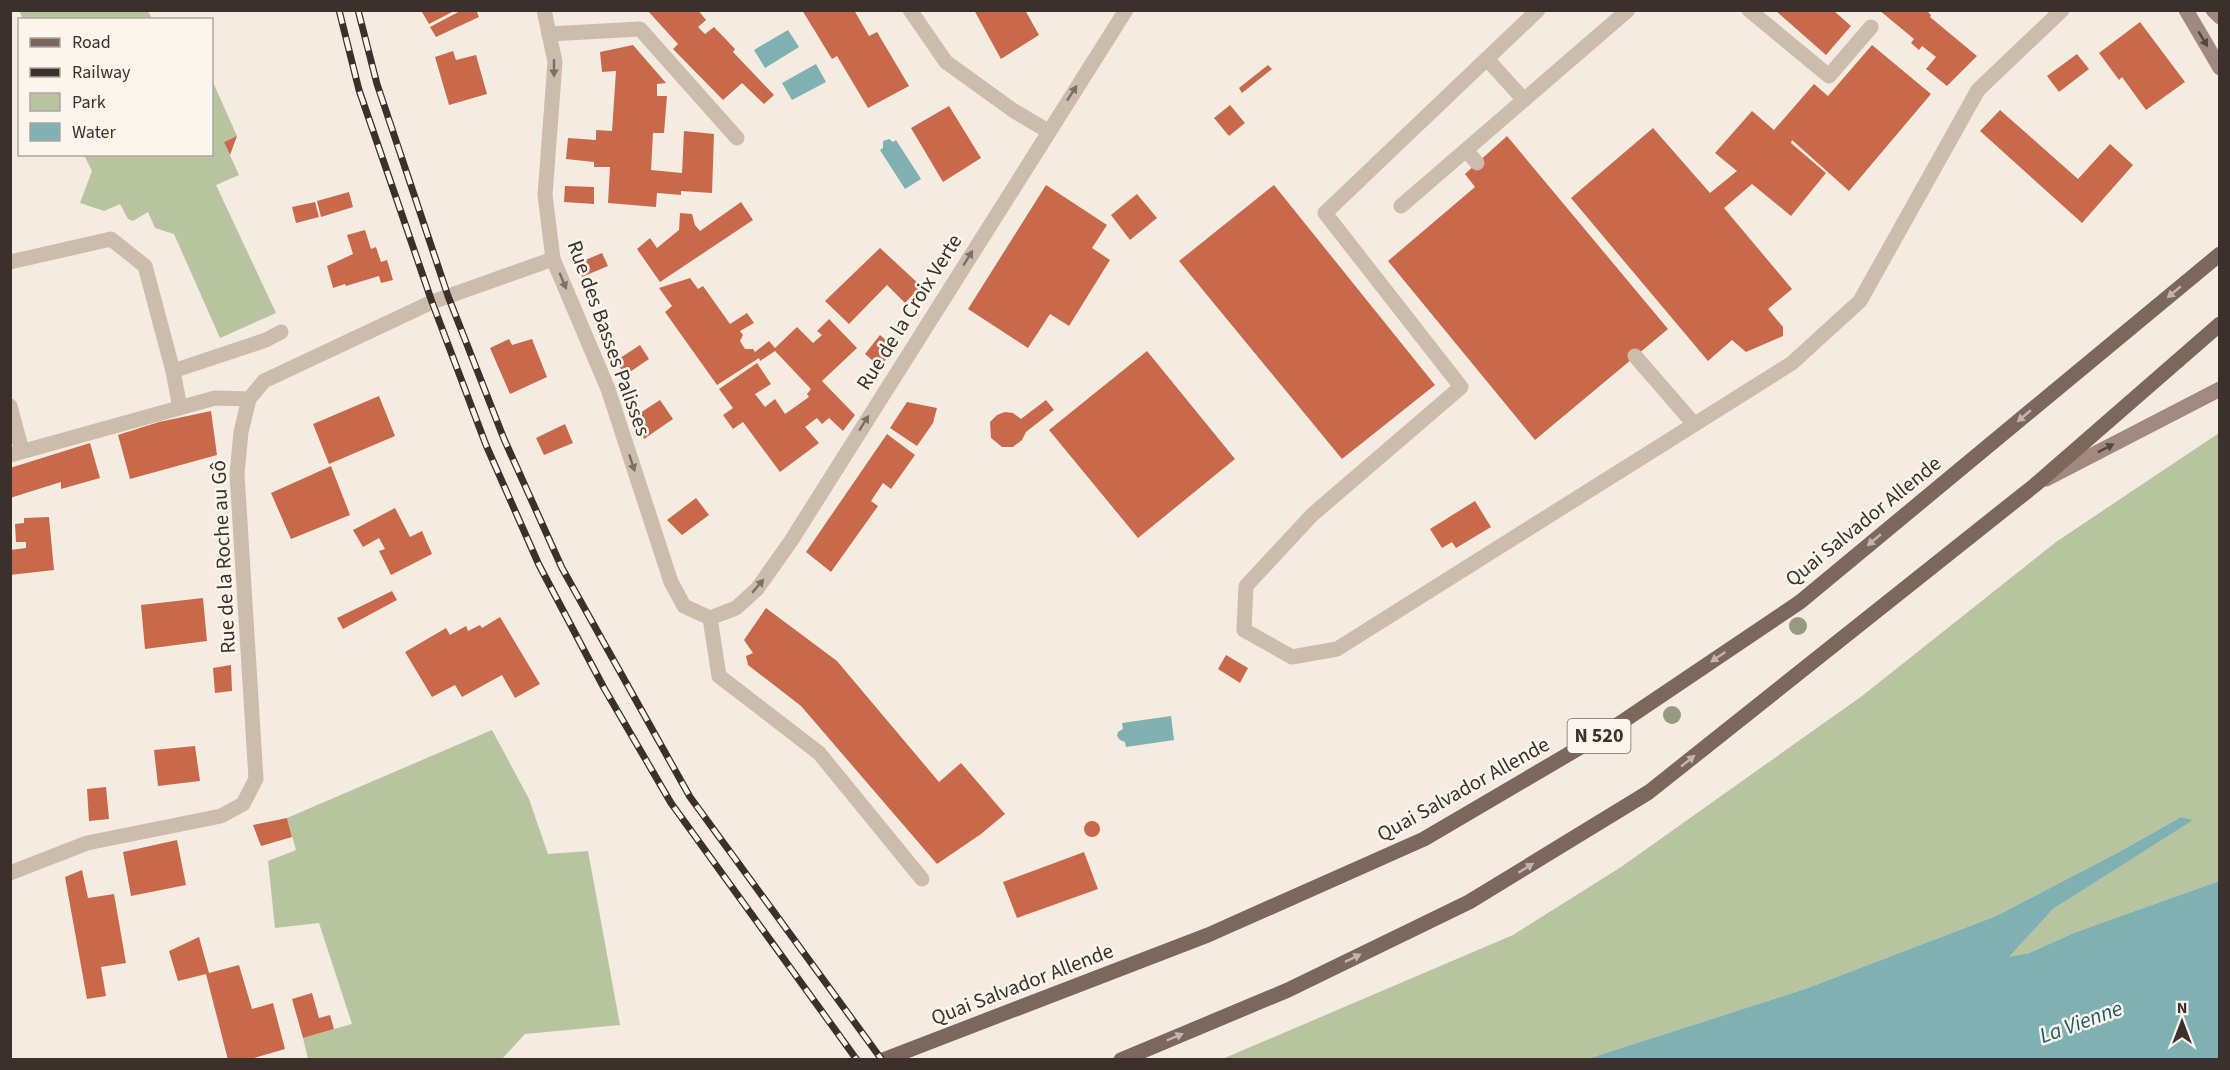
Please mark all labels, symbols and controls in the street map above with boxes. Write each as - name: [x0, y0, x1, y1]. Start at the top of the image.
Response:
- legend: [18, 18, 213, 156]
- text: Road: [72, 30, 111, 55]
- one-way arrow: [2197, 31, 2208, 47]
- one-way arrow: [549, 58, 559, 77]
- text: Railway: [72, 60, 131, 85]
- one-way arrow: [1067, 85, 1078, 101]
- text: Park: [72, 90, 106, 115]
- text: Water: [72, 120, 116, 145]
- street label: Rue de la Croix Verte: [849, 228, 969, 396]
- street label: Rue des Basses Palisses: [560, 236, 658, 440]
- one-way arrow: [963, 250, 974, 266]
- one-way arrow: [558, 272, 568, 290]
- one-way arrow: [2167, 285, 2182, 297]
- one-way arrow: [2017, 409, 2032, 422]
- one-way arrow: [859, 415, 870, 431]
- one-way arrow: [2098, 443, 2115, 453]
- street label: Quai Salvador Allende: [1779, 449, 1947, 593]
- one-way arrow: [628, 454, 638, 472]
- street label: Rue de la Roche au Gô: [203, 460, 243, 654]
- one-way arrow: [1866, 534, 1882, 547]
- one-way arrow: [751, 579, 764, 594]
- one-way arrow: [1710, 651, 1726, 662]
- road number: N 520: [1568, 719, 1630, 753]
- street label: Quai Salvador Allende: [1371, 729, 1555, 849]
- one-way arrow: [1681, 755, 1696, 767]
- one-way arrow: [1518, 862, 1534, 873]
- street label: Quai Salvador Allende: [927, 935, 1117, 1033]
- one-way arrow: [1345, 954, 1362, 963]
- water label: La Vienne: [2035, 992, 2127, 1052]
- north arrow: [2152, 992, 2212, 1052]
- text: N: [2177, 997, 2187, 1019]
- one-way arrow: [1166, 1032, 1184, 1041]

